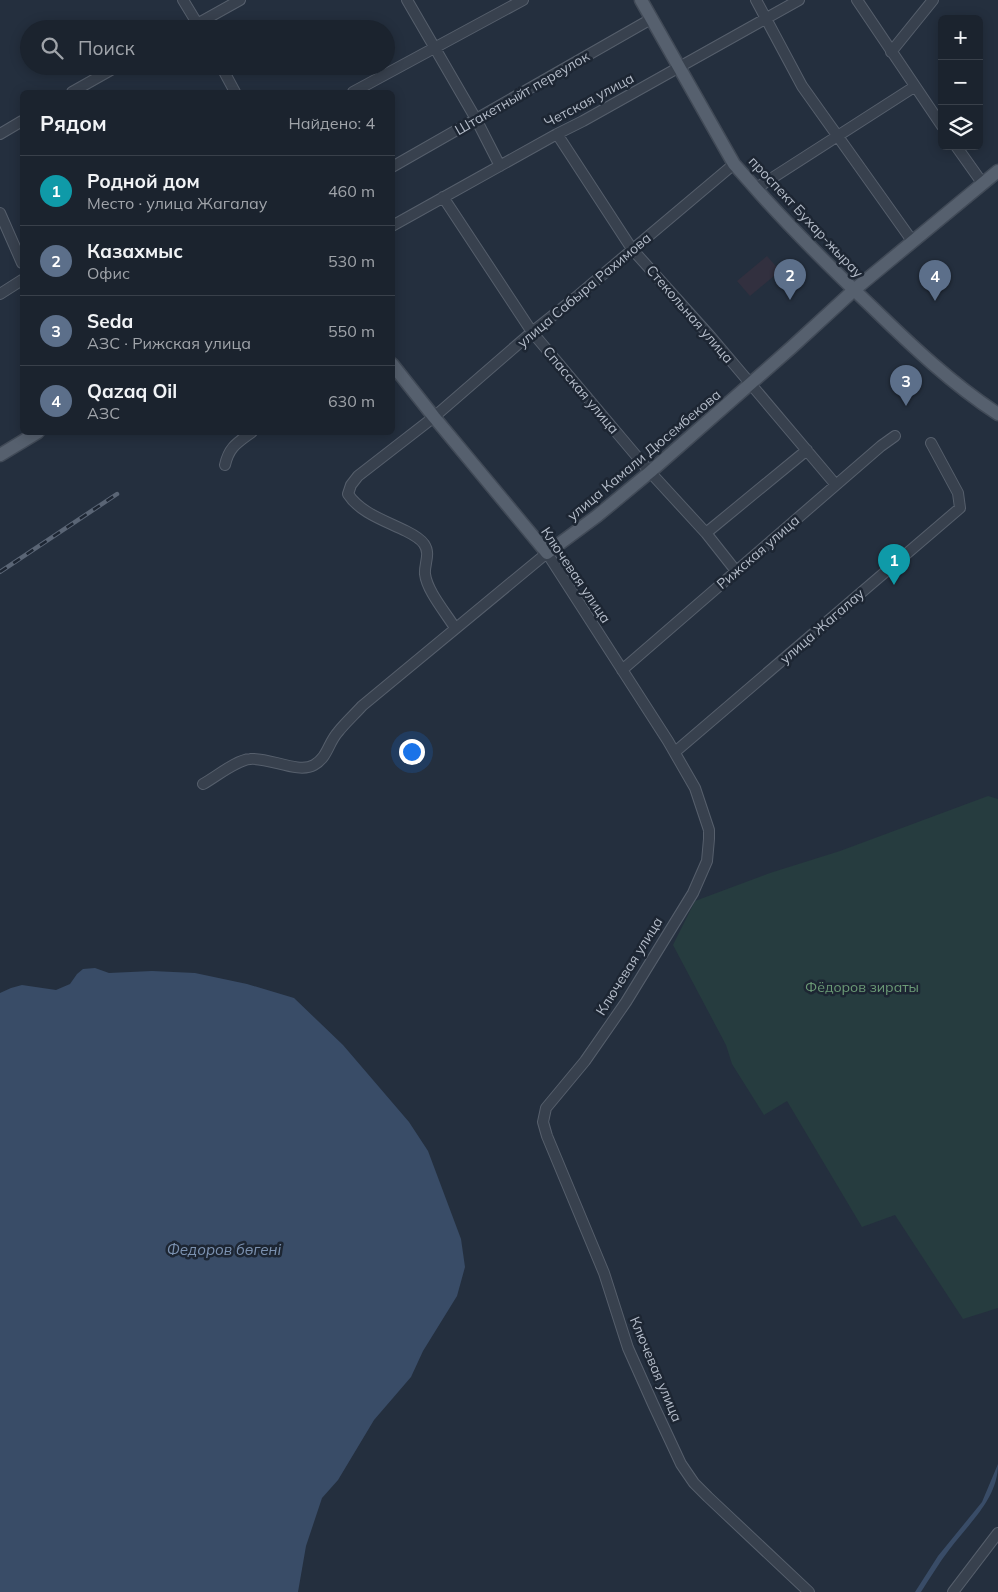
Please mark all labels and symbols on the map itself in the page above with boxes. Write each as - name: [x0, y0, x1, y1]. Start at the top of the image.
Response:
- street label: Штакетныйт переулок: [452, 47, 593, 139]
- street label: Четская улица: [541, 69, 637, 131]
- street label: проспект Бухар-жырау: [745, 152, 867, 282]
- street label: улица Сабыра Рахимова: [513, 229, 655, 351]
- pin: 2: [774, 259, 806, 300]
- pin: 4: [919, 260, 951, 301]
- street label: Стекольная улица: [642, 261, 738, 367]
- street label: Спасская улица: [539, 343, 623, 437]
- pin: 3: [890, 365, 922, 406]
- street label: улица Камали Дюсембекова: [564, 386, 724, 524]
- street label: Рижская улица: [713, 511, 803, 593]
- street label: Ключевая улица: [537, 523, 615, 627]
- pin: 1: [878, 544, 910, 585]
- street label: улица Жагалау: [776, 584, 868, 668]
- your location: [399, 739, 425, 765]
- street label: Ключевая улица: [592, 914, 666, 1018]
- park label: Фёдоров зираты: [805, 978, 919, 996]
- water label: Федоров бөгені: [167, 1240, 281, 1259]
- street label: Ключевая улица: [626, 1314, 686, 1424]

